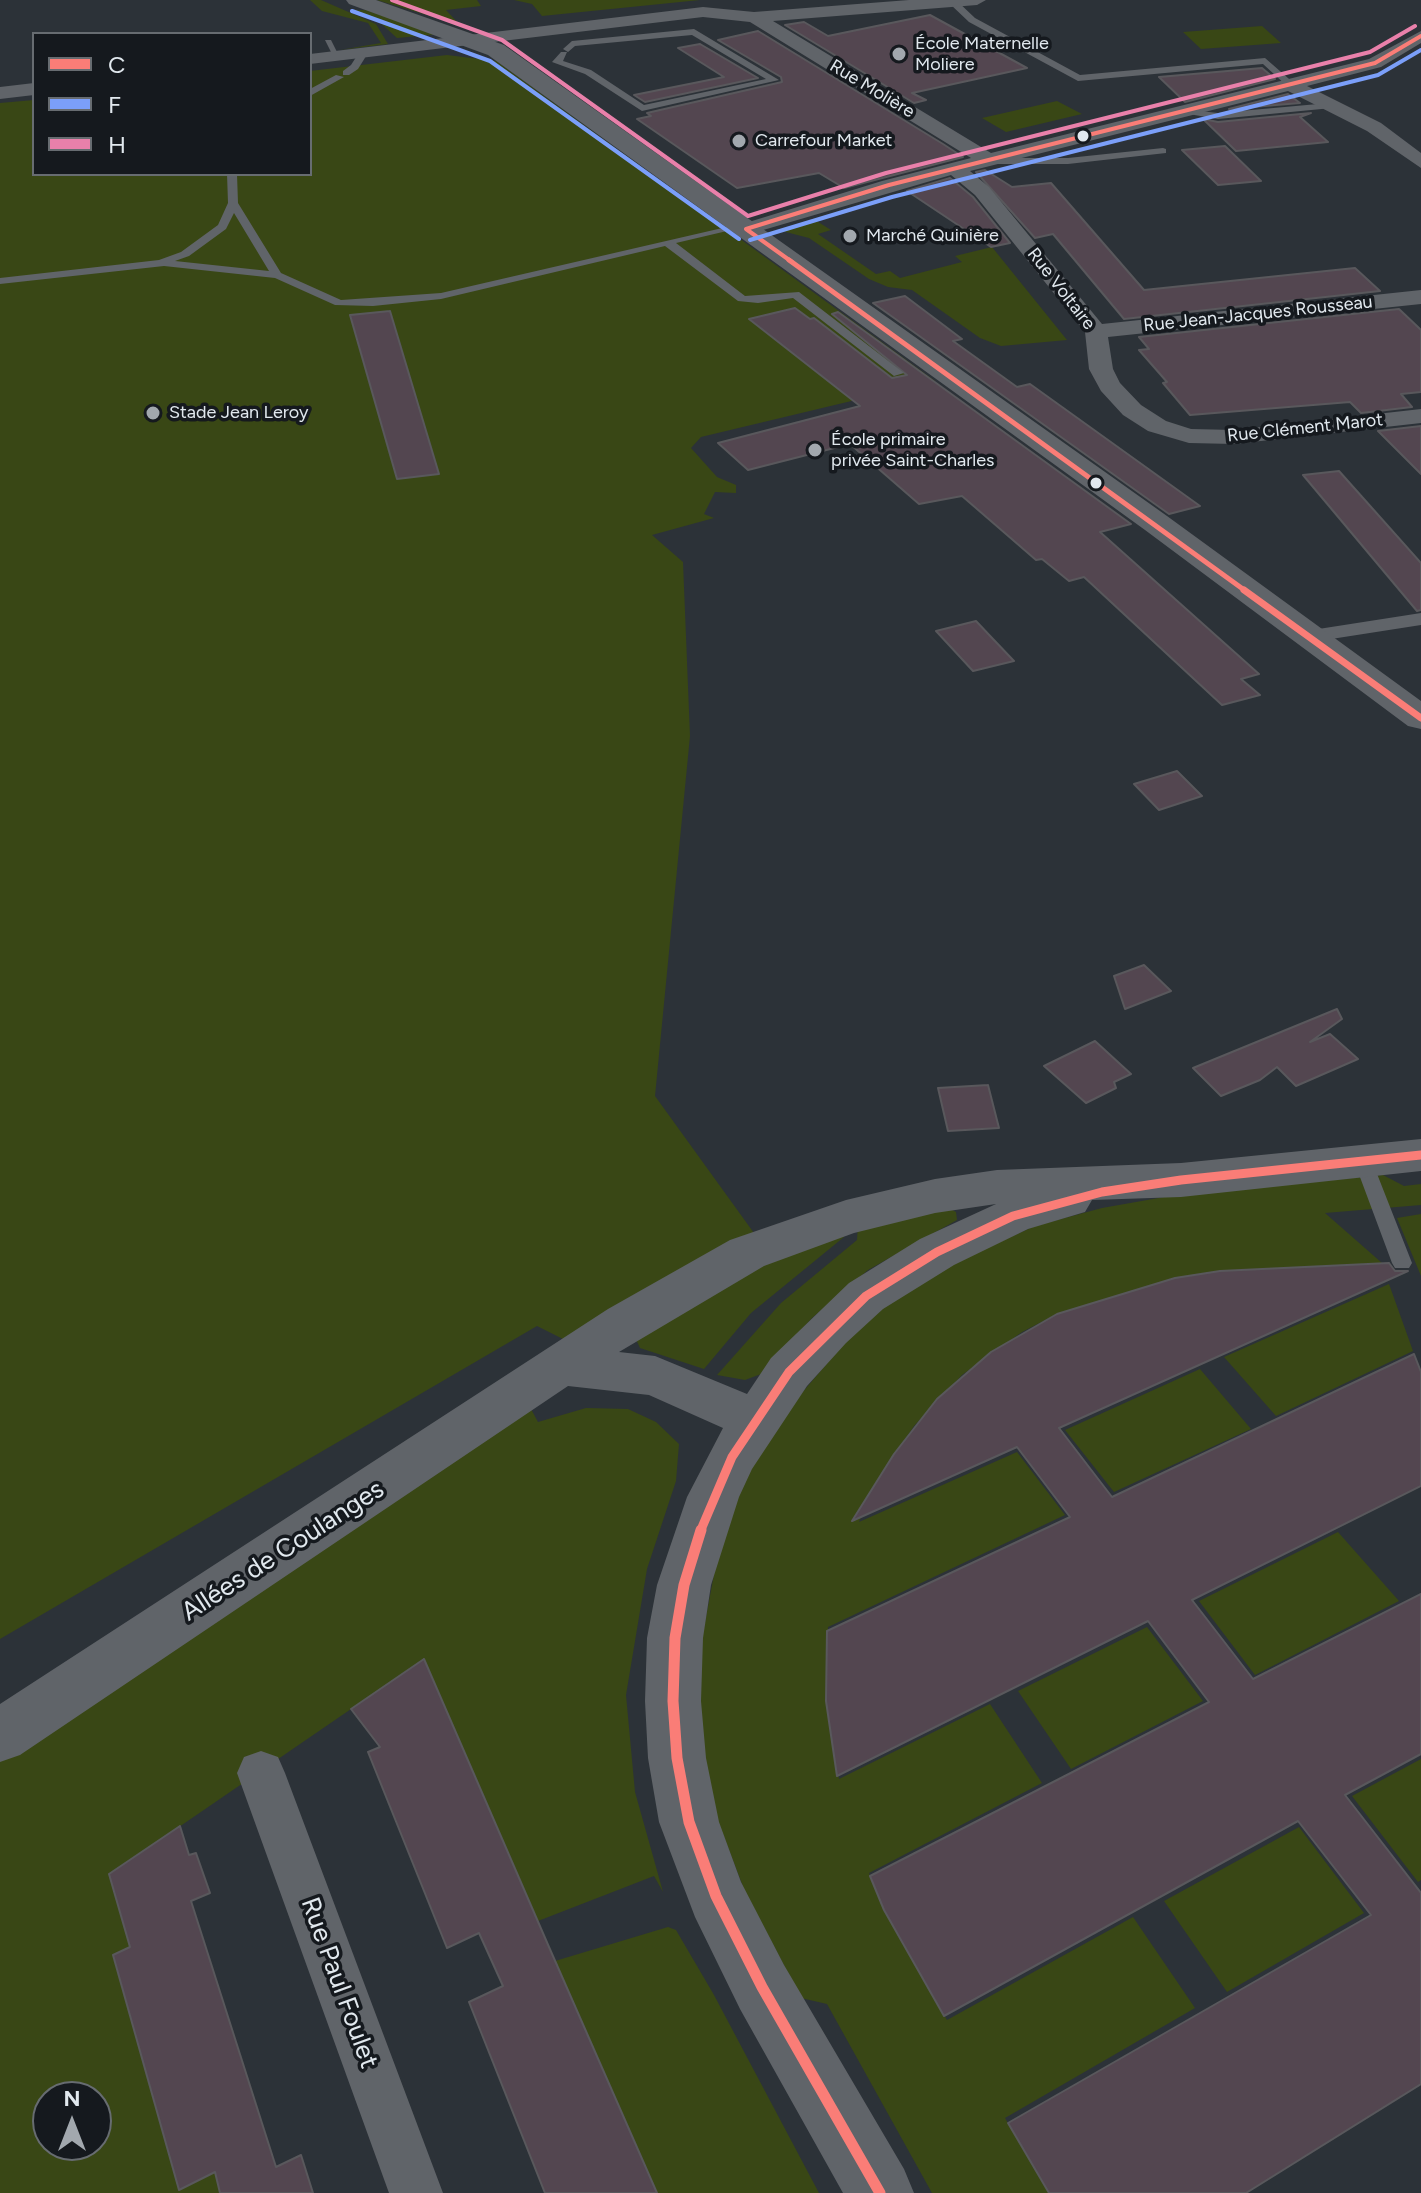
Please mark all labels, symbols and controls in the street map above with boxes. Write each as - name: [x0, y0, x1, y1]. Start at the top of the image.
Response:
- legend: [32, 32, 312, 176]
- place label: École Maternelle Moliere: [915, 33, 1049, 76]
- marker: École Maternelle Moliere: [890, 45, 908, 63]
- text: C: [108, 50, 125, 79]
- street label: Rue Molière: [826, 55, 918, 123]
- text: F: [108, 90, 121, 119]
- unlabelled marker: [1075, 128, 1091, 144]
- text: H: [108, 130, 126, 159]
- place label: Carrefour Market: [755, 130, 892, 152]
- marker: Carrefour Market: [730, 132, 748, 150]
- place label: Marché Quinière: [866, 225, 999, 247]
- marker: Marché Quinière: [841, 227, 859, 245]
- street label: Rue Voltaire: [1022, 244, 1100, 334]
- street label: Rue Jean-Jacques Rousseau: [1142, 291, 1374, 337]
- place label: Stade Jean Leroy: [169, 402, 309, 424]
- marker: Stade Jean Leroy: [144, 404, 162, 422]
- street label: Rue Clément Marot: [1226, 409, 1384, 447]
- place label: École primaire privée Saint-Charles: [831, 429, 994, 472]
- marker: École primaire privée Saint-Charles: [806, 441, 824, 459]
- unlabelled marker: [1088, 475, 1104, 491]
- street label: Allées de Coulanges: [176, 1474, 390, 1628]
- street label: Rue Paul Foulet: [294, 1893, 384, 2073]
- north arrow: [32, 2081, 112, 2161]
- text: N: [63, 2085, 81, 2112]

